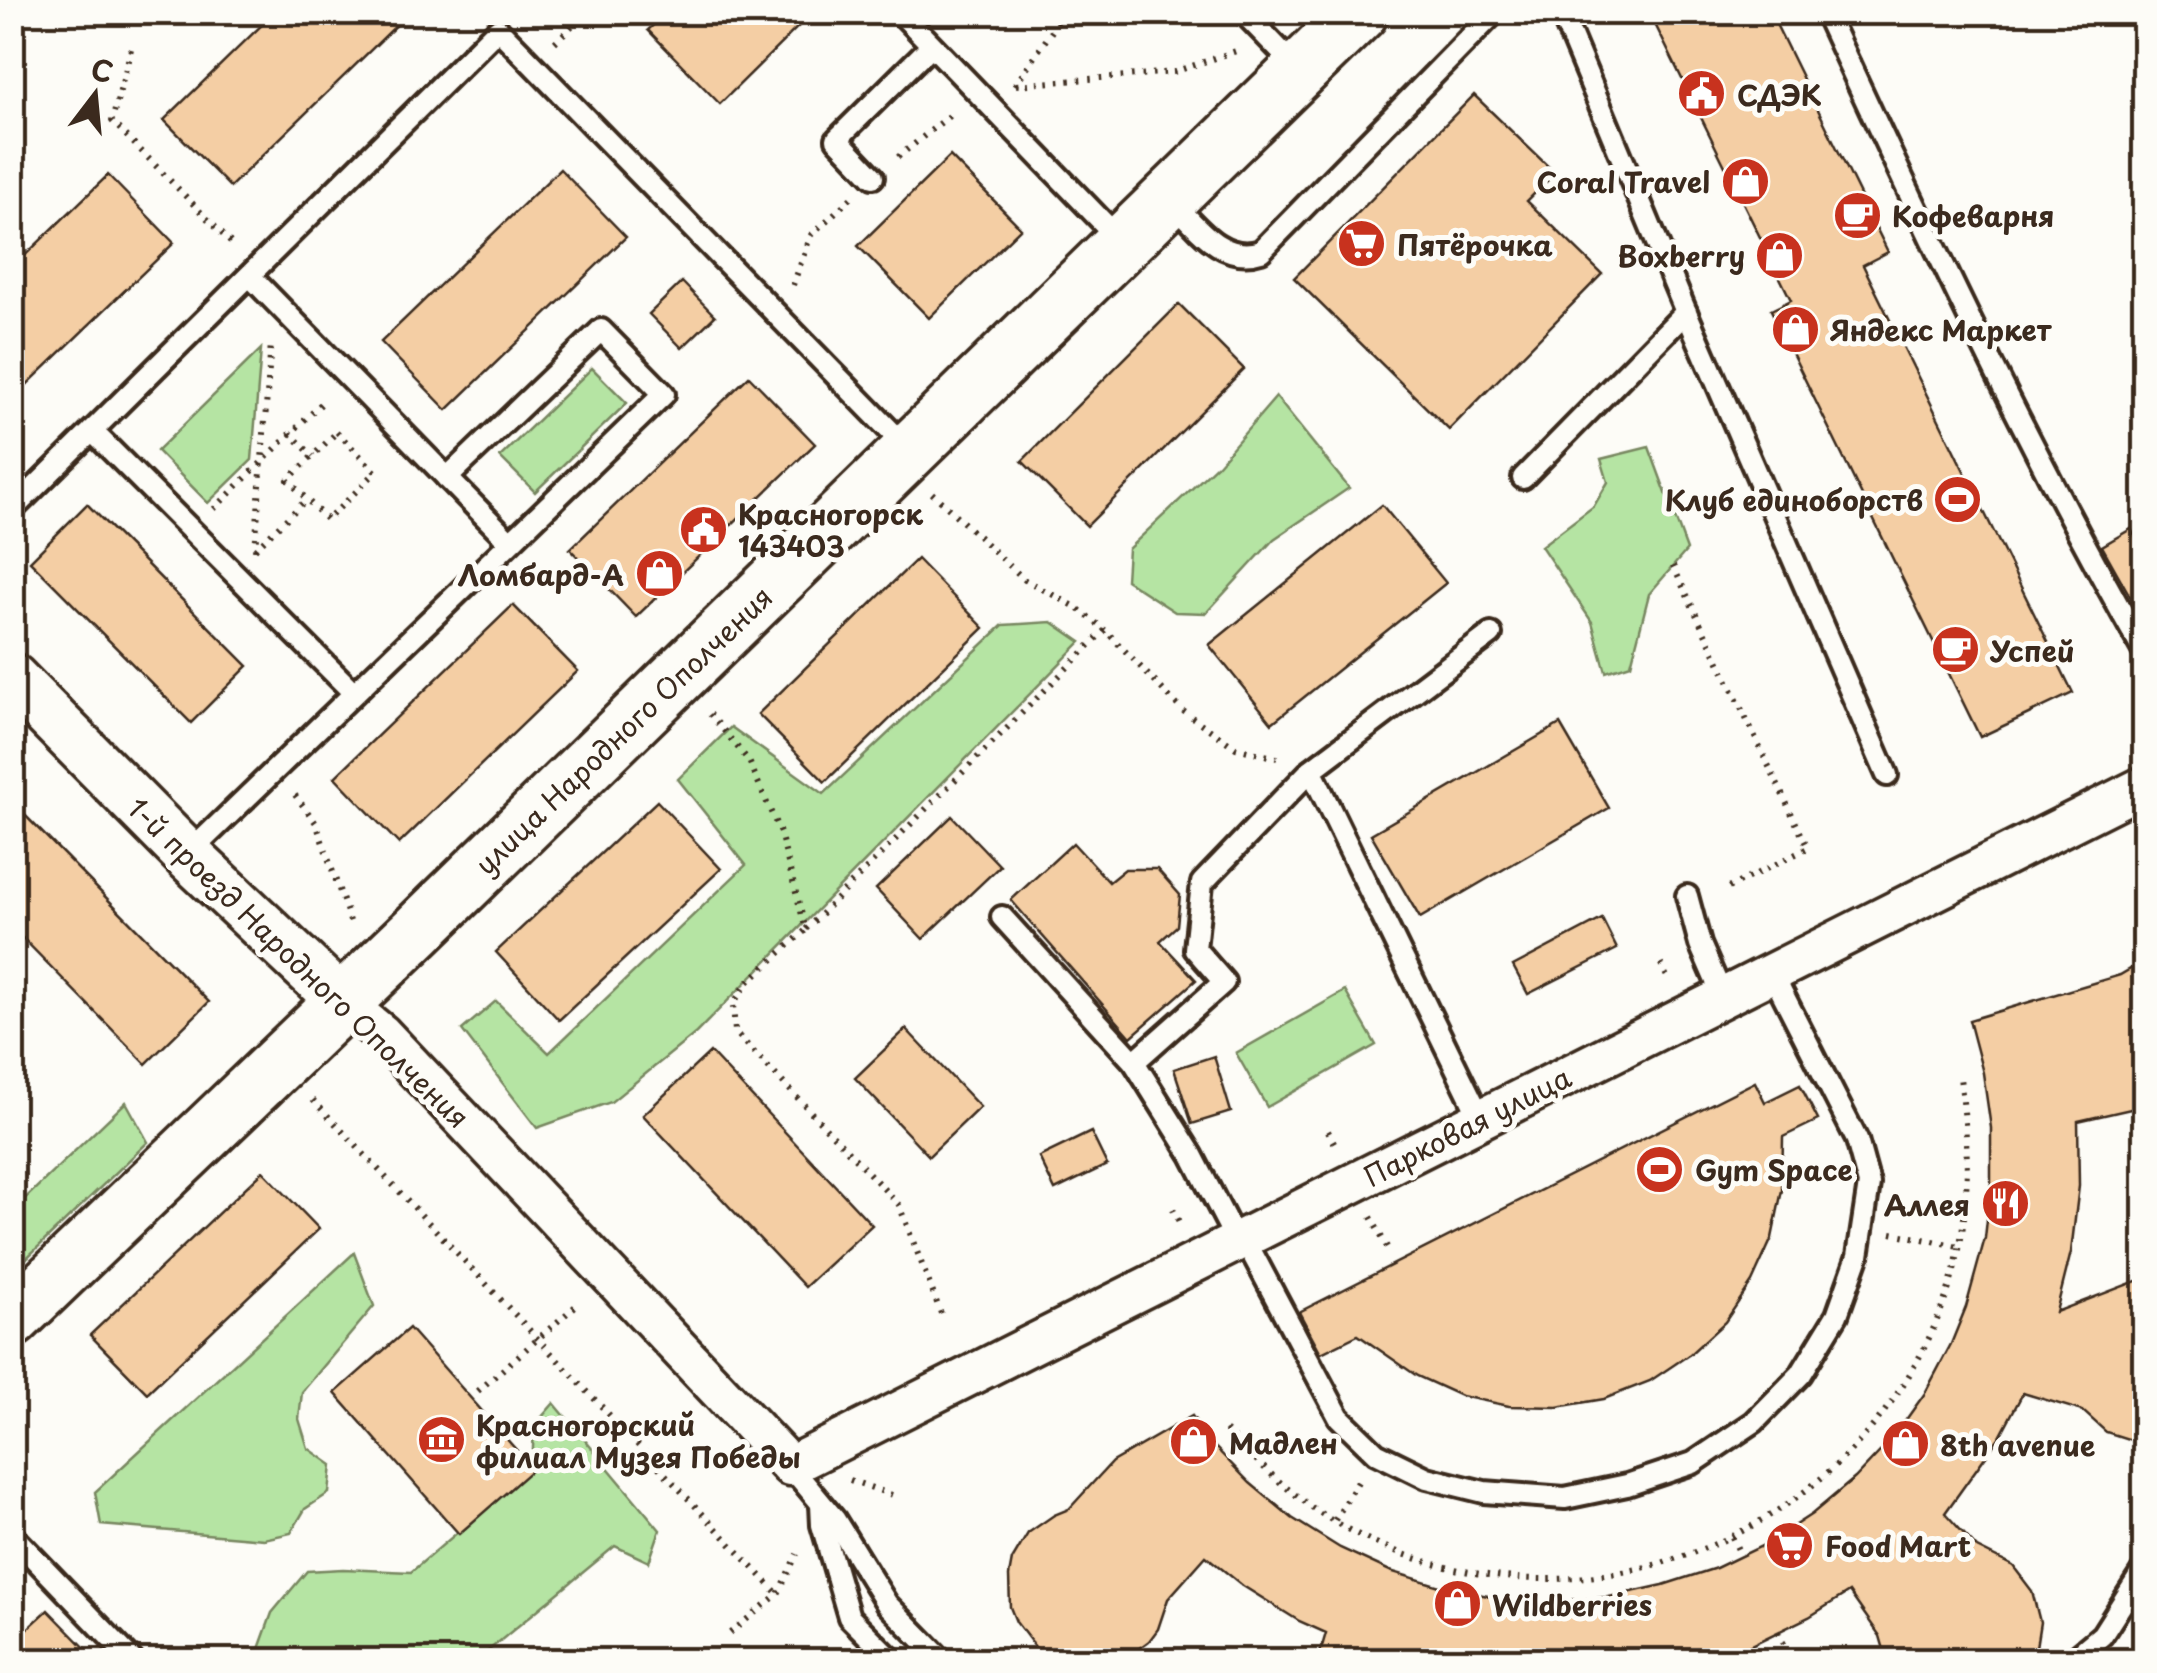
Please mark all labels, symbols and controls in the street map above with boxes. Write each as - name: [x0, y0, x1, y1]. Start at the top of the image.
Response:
- north arrow: [45, 45, 145, 145]
- text: С: [86, 46, 118, 93]
- public building icon: СДЭК: [1676, 68, 1728, 120]
- place label: СДЭК: [1737, 73, 1822, 116]
- shop icon: Coral Travel: [1719, 155, 1771, 207]
- place label: Coral Travel: [1537, 160, 1710, 203]
- cafe icon: Кофеварня: [1831, 189, 1883, 241]
- place label: Кофеварня: [1892, 194, 2054, 237]
- supermarket icon: Пятёрочка: [1336, 218, 1388, 270]
- place label: Пятёрочка: [1397, 223, 1553, 266]
- shop icon: Boxberry: [1754, 229, 1806, 281]
- place label: Boxberry: [1617, 234, 1745, 277]
- shop icon: Яндекс Маркет: [1769, 303, 1821, 355]
- place label: Яндекс Маркет: [1830, 308, 2053, 351]
- sports icon: Клуб единоборств: [1932, 473, 1984, 525]
- place label: Клуб единоборств: [1664, 478, 1923, 521]
- place label: Красногорск 143403: [738, 492, 923, 567]
- public building icon: Красногорск 143403: [677, 503, 729, 555]
- shop icon: Ломбард-А: [633, 548, 685, 600]
- place label: Ломбард-А: [458, 553, 624, 596]
- street label: улица Народного Ополчения: [464, 576, 782, 884]
- cafe icon: Успей: [1929, 624, 1981, 676]
- place label: Успей: [1989, 629, 2075, 672]
- street label: 1-й проезд Народного Ополчения: [118, 786, 480, 1138]
- street label: Парковая улица: [1356, 1055, 1579, 1197]
- sports icon: Gym Space: [1634, 1143, 1686, 1195]
- place label: Gym Space: [1695, 1148, 1853, 1191]
- restaurant icon: Аллея: [1979, 1178, 2031, 1230]
- place label: Аллея: [1884, 1183, 1970, 1226]
- place label: Красногорский филиал Музея Победы: [476, 1403, 801, 1478]
- museum icon: Красногорский филиал Музея Победы: [415, 1414, 467, 1466]
- shop icon: Мадлен: [1168, 1416, 1220, 1468]
- shop icon: 8th avenue: [1879, 1418, 1931, 1470]
- place label: Мадлен: [1229, 1421, 1337, 1464]
- place label: 8th avenue: [1940, 1423, 2095, 1466]
- supermarket icon: Food Mart: [1764, 1519, 1816, 1571]
- place label: Food Mart: [1825, 1524, 1971, 1567]
- shop icon: Wildberries: [1431, 1578, 1483, 1630]
- place label: Wildberries: [1492, 1583, 1652, 1626]

